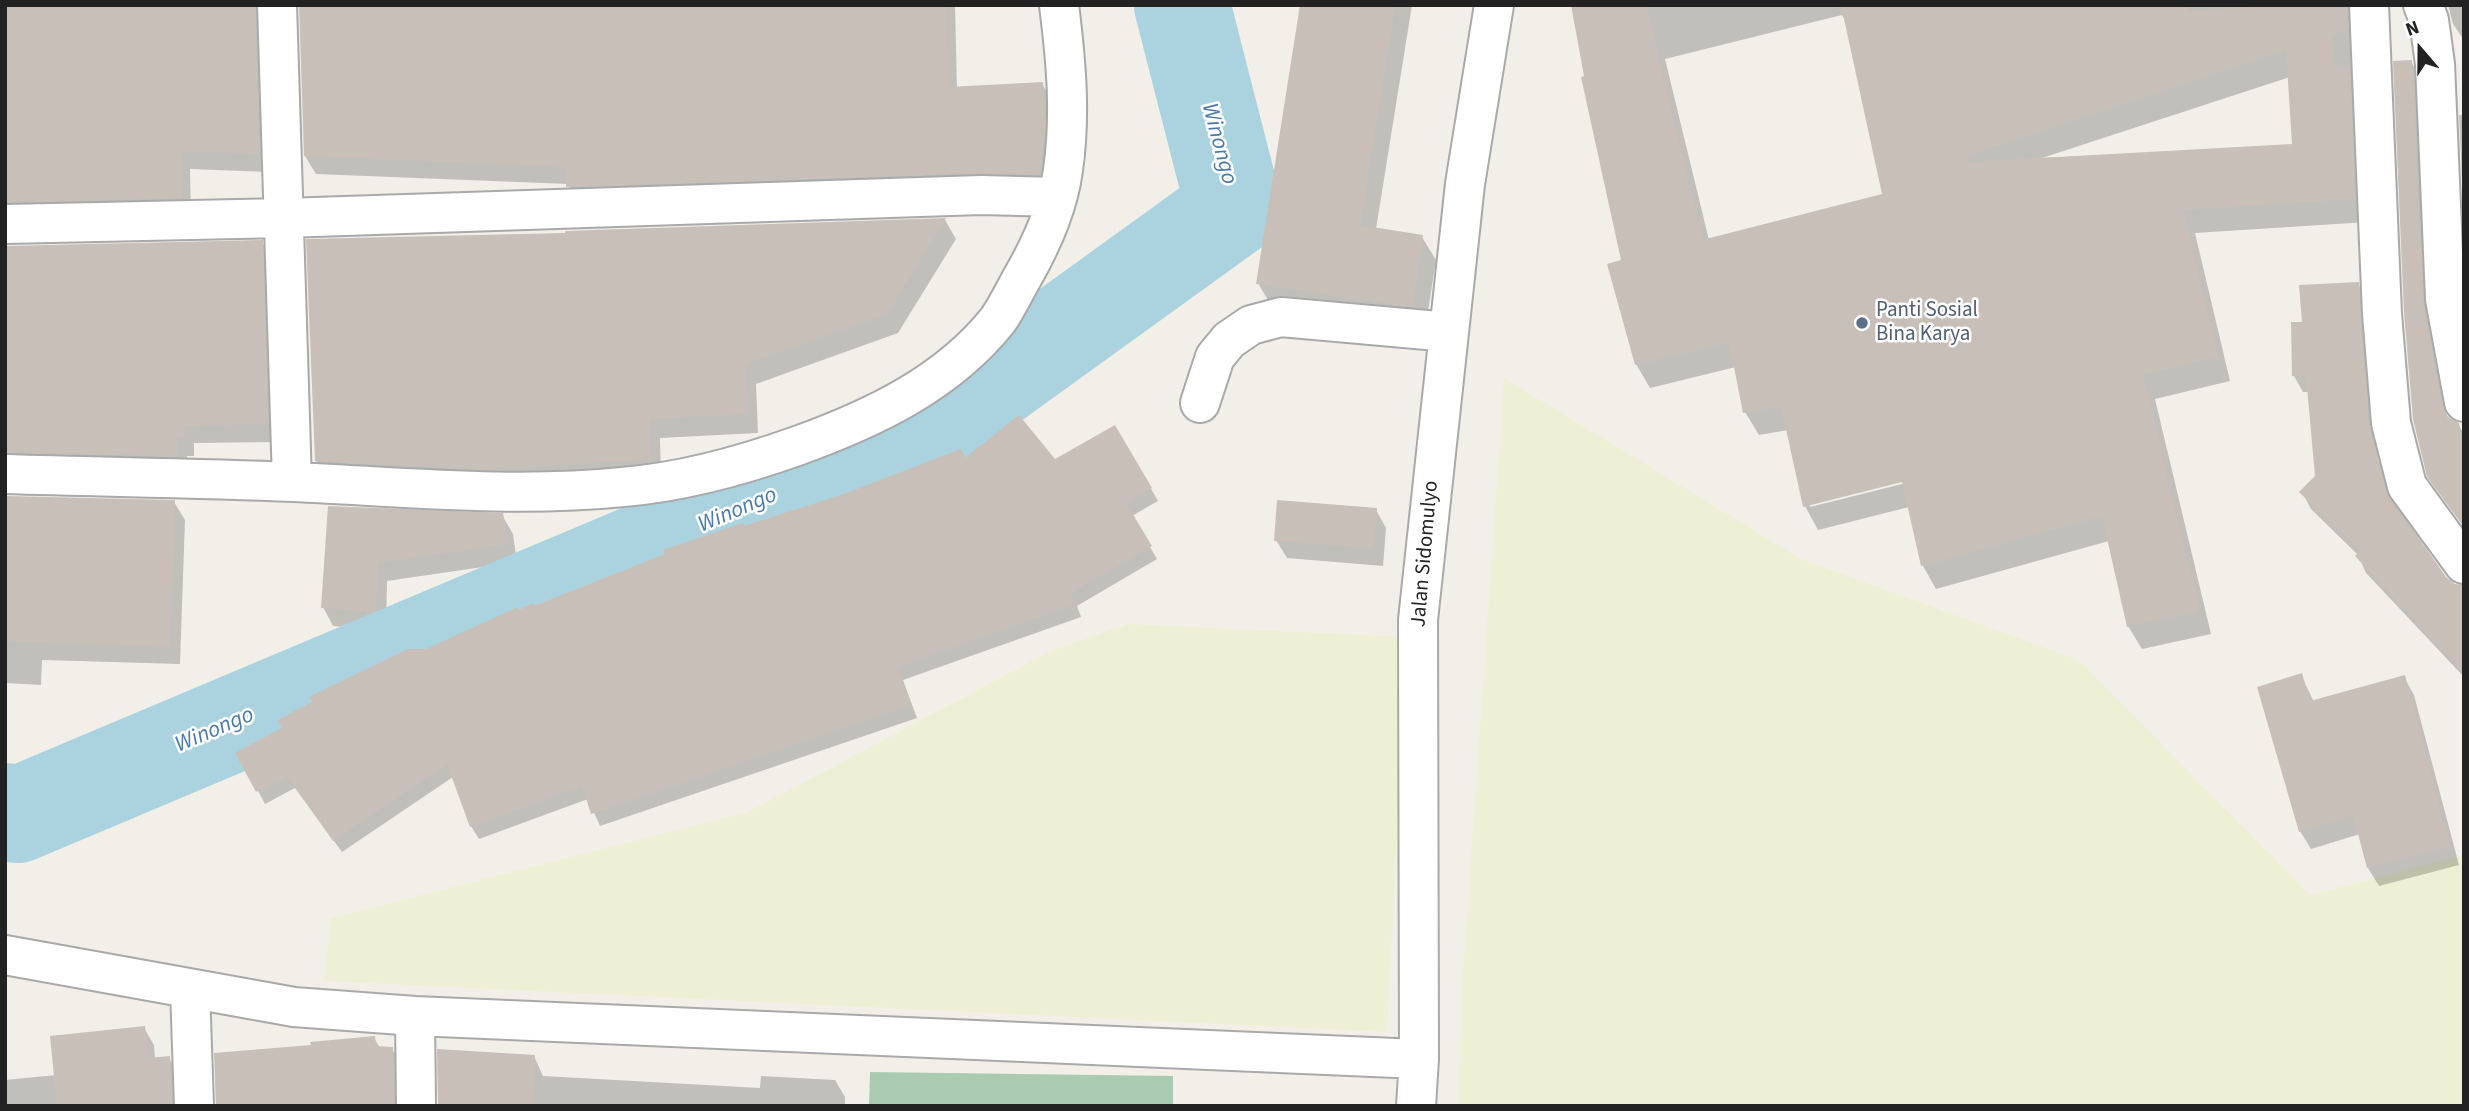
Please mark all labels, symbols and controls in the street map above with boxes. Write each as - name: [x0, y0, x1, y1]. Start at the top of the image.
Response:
- north arrow: [2385, 14, 2455, 84]
- text: N: [2402, 14, 2423, 44]
- water label: Winongo: [1194, 100, 1242, 188]
- place label: Panti Sosial Bina Karya: [1876, 298, 1978, 348]
- marker: Panti Sosial Bina Karya: [1854, 315, 1870, 331]
- street label: Jalan Sidomulyo: [1407, 480, 1445, 628]
- water label: Winongo: [694, 482, 782, 540]
- water label: Winongo: [171, 702, 259, 760]

